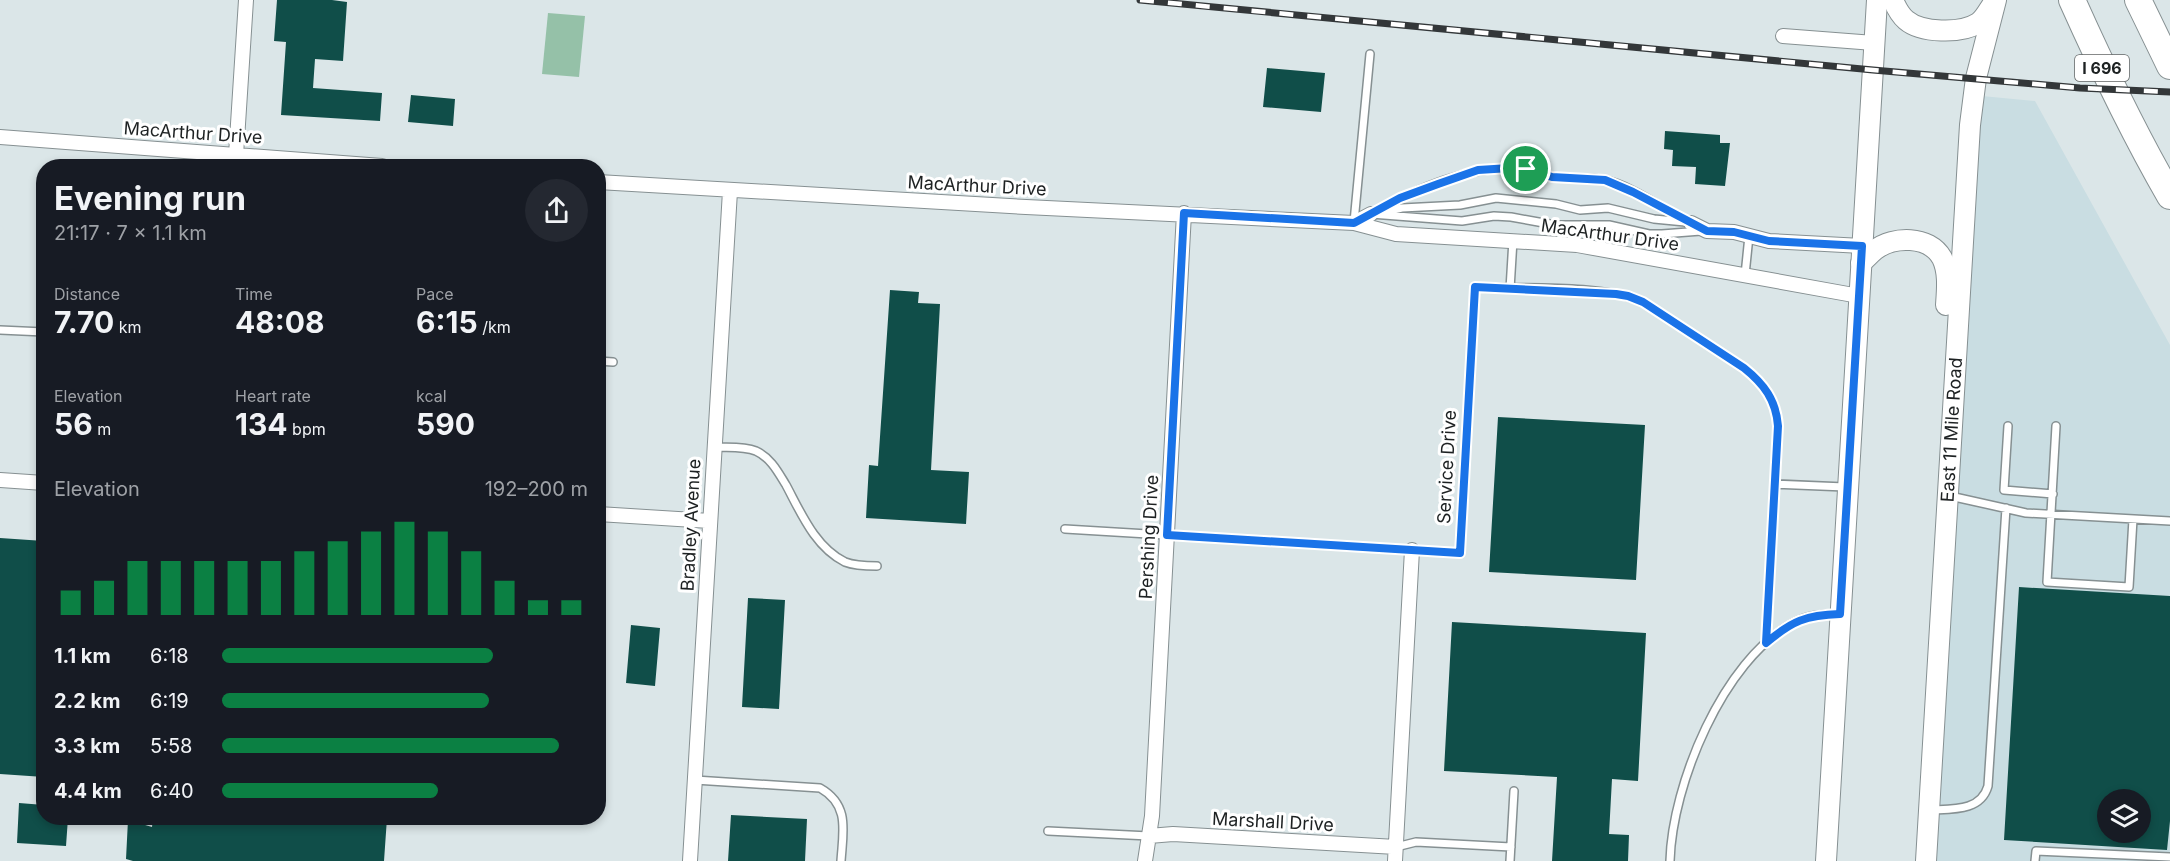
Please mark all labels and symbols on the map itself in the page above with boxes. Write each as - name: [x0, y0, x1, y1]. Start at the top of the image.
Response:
- road number: I 696: [2075, 55, 2129, 81]
- street label: MacArthur Drive: [123, 117, 263, 148]
- pin: [1500, 143, 1551, 194]
- street label: MacArthur Drive: [907, 171, 1047, 200]
- street label: MacArthur Drive: [1540, 214, 1680, 255]
- street label: East 11 Mile Road: [1936, 357, 1966, 503]
- street label: Service Drive: [1433, 409, 1460, 524]
- street label: Bradley Avenue: [677, 458, 704, 592]
- street label: Pershing Drive: [1135, 474, 1162, 600]
- street label: Marshall Drive: [1212, 808, 1334, 835]

